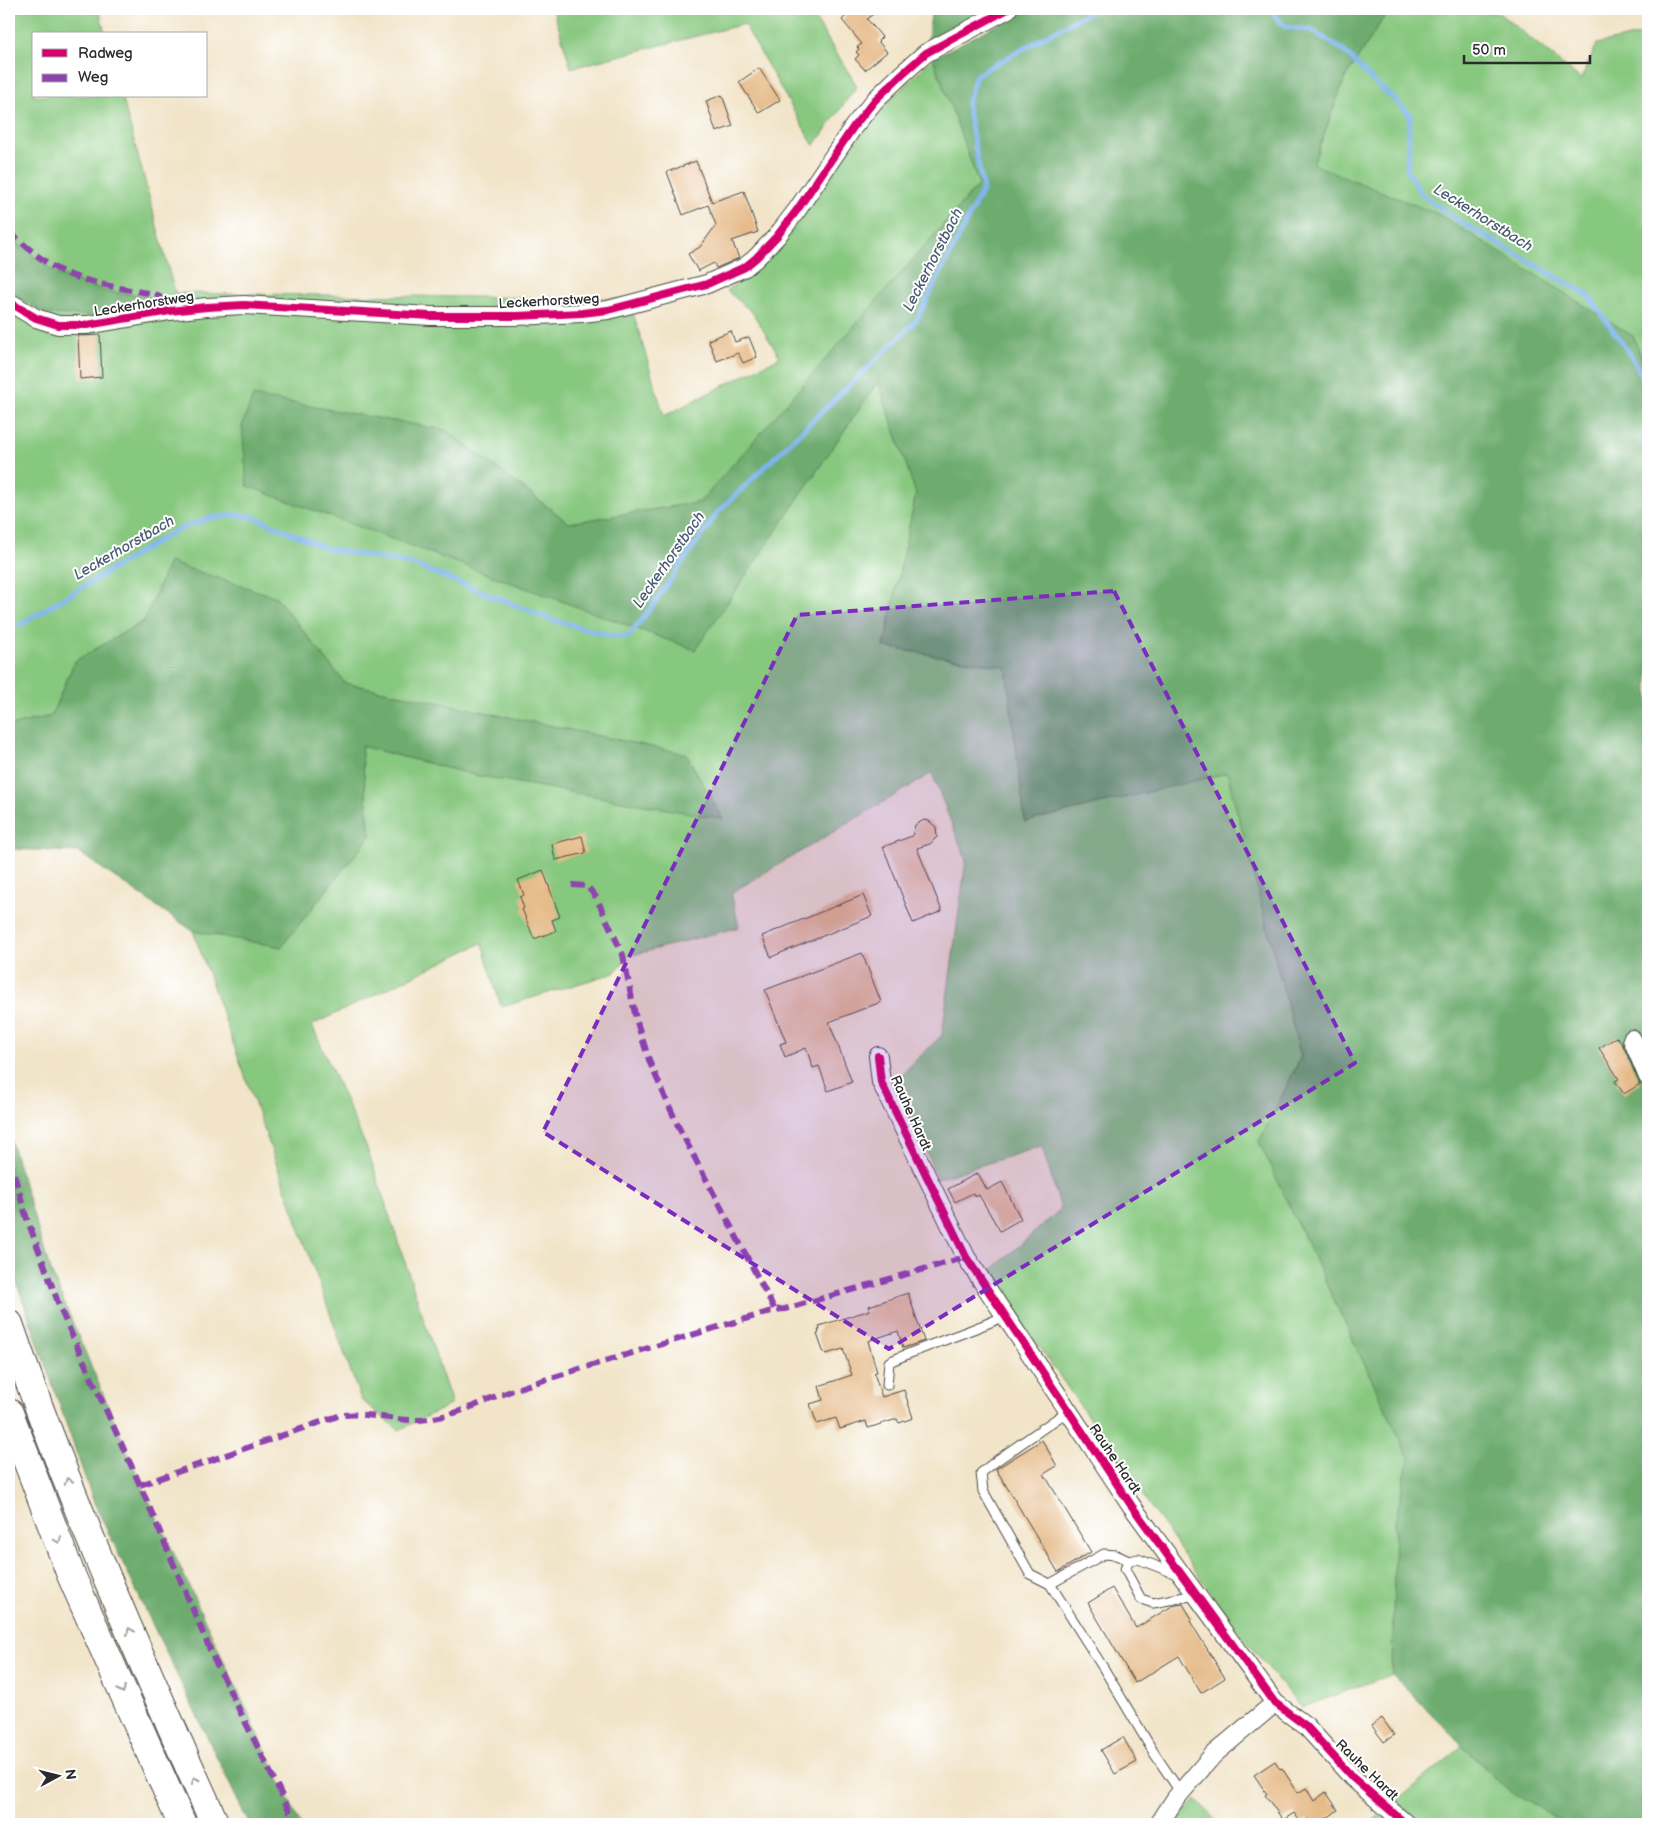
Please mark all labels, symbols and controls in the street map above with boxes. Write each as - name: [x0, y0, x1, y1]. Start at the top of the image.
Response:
- legend: [32, 32, 208, 98]
- scale bar: [1464, 32, 1591, 64]
- text: 50 m: [1472, 41, 1506, 60]
- text: Radweg: [78, 44, 133, 63]
- text: Weg: [78, 68, 108, 87]
- water label: Leckerhorstbach: [1430, 180, 1536, 256]
- water label: Leckerhorstbach: [899, 205, 967, 315]
- street label: Leckerhorstweg: [93, 288, 195, 320]
- street label: Leckerhorstweg: [498, 290, 600, 312]
- water label: Leckerhorstbach: [629, 508, 709, 612]
- water label: Leckerhorstbach: [70, 511, 178, 585]
- street label: Rauhe Hardt: [887, 1073, 935, 1154]
- street label: Rauhe Hardt: [1085, 1421, 1145, 1498]
- one-way arrow: [63, 1477, 74, 1486]
- one-way arrow: [52, 1536, 62, 1544]
- one-way arrow: [125, 1627, 136, 1636]
- one-way arrow: [116, 1685, 126, 1694]
- street label: Rauhe Hardt: [1332, 1736, 1402, 1805]
- north arrow: [32, 1750, 82, 1800]
- text: N: [61, 1768, 79, 1781]
- one-way arrow: [191, 1776, 201, 1785]

